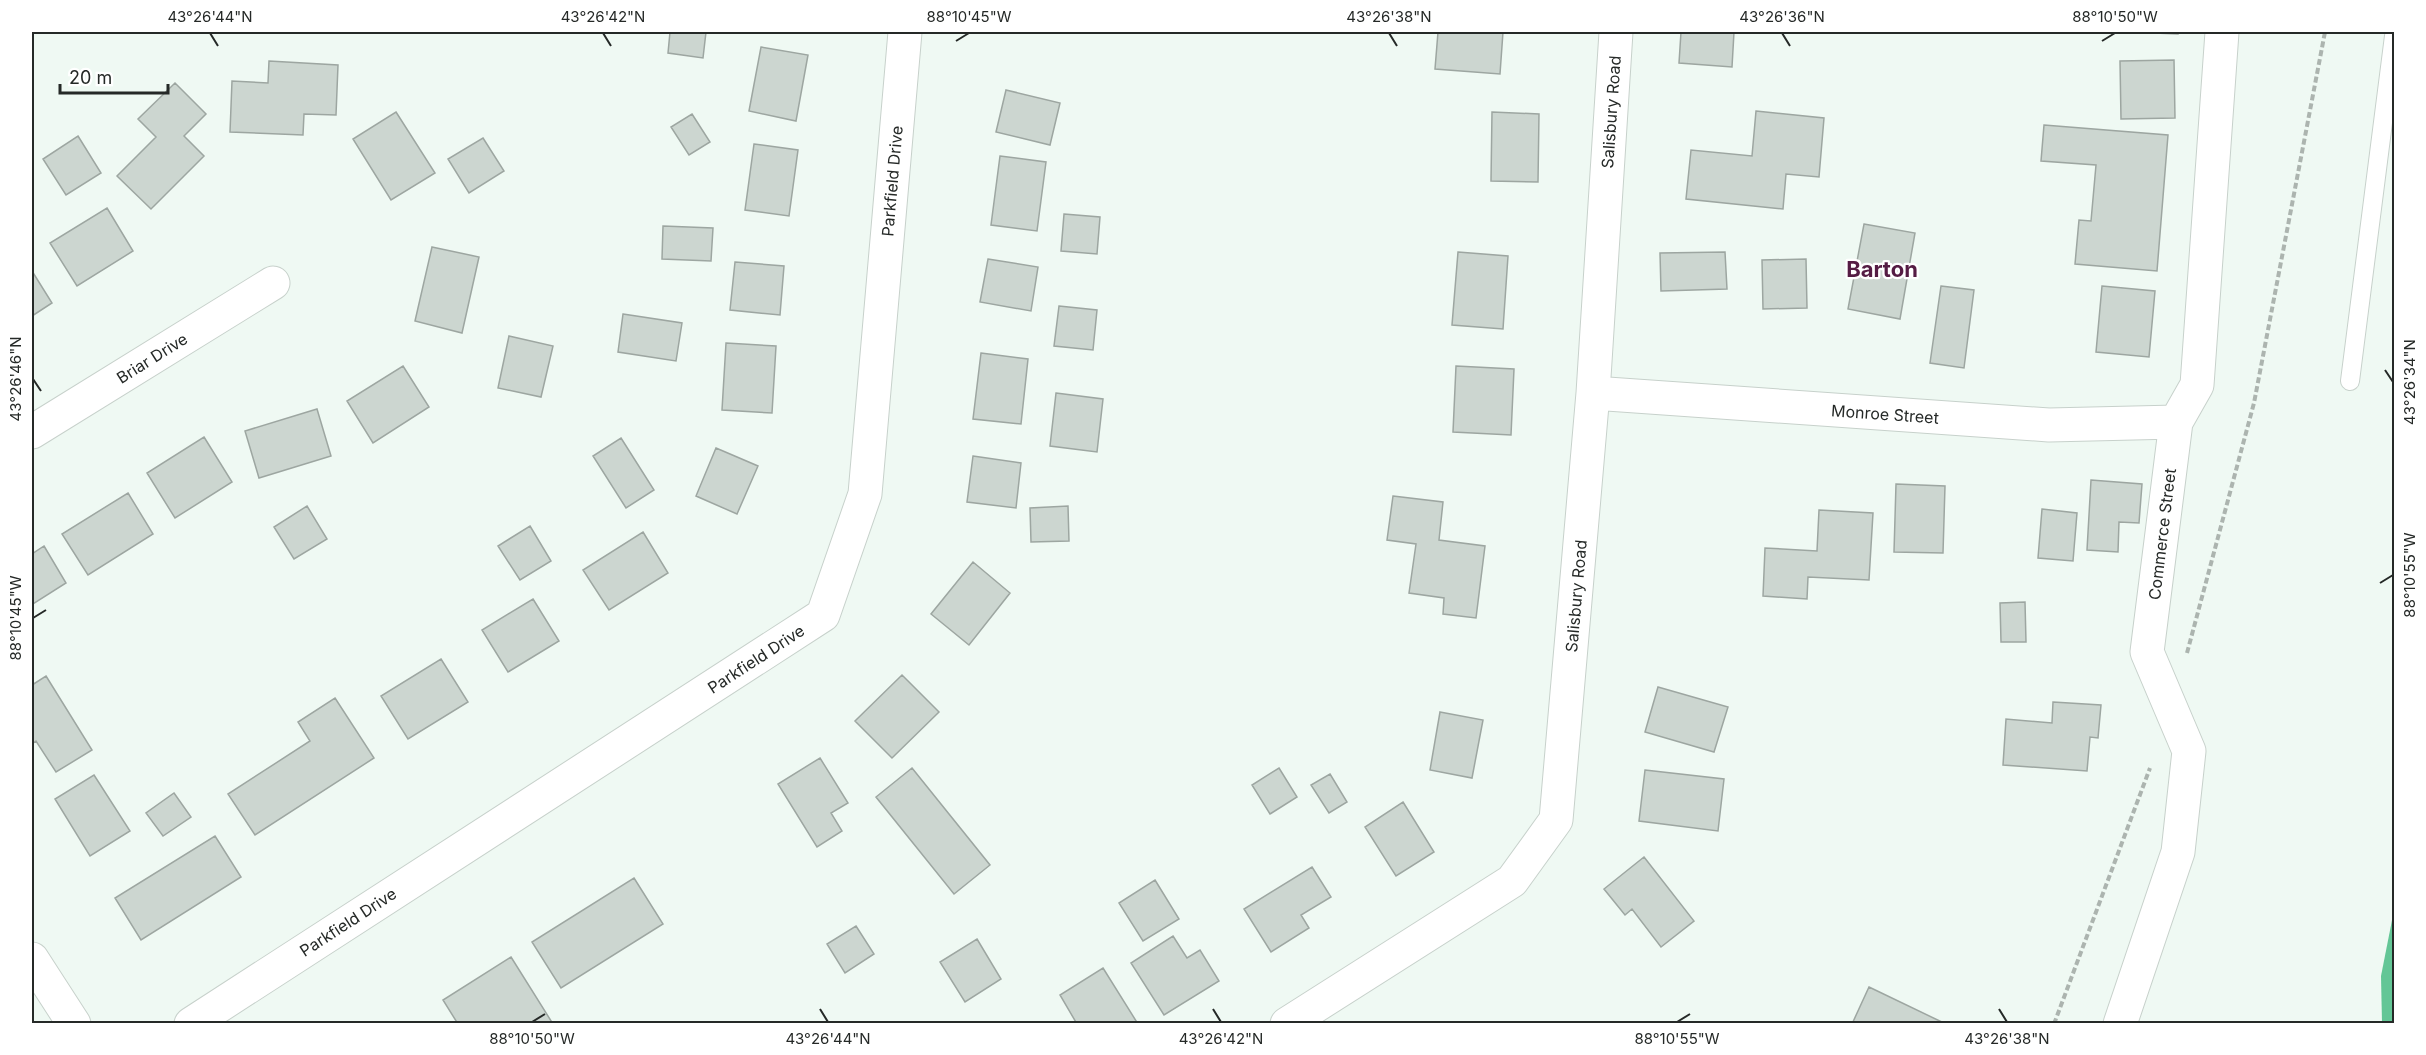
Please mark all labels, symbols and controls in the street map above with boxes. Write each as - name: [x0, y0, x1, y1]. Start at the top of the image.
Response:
- text: 43°26'44"N: [167, 7, 253, 26]
- text: 43°26'42"N: [561, 7, 645, 26]
- text: 88°10'45"W: [927, 7, 1012, 26]
- text: 43°26'38"N: [1346, 7, 1432, 26]
- text: 43°26'36"N: [1739, 7, 1825, 26]
- text: 88°10'50"W: [2072, 7, 2158, 26]
- street label: Salisbury Road: [1597, 55, 1625, 169]
- scale bar: [60, 57, 168, 95]
- text: 20 m: [69, 67, 112, 88]
- street label: Parkfield Drive: [877, 125, 907, 237]
- district label: Barton: [1846, 256, 1918, 282]
- street label: Briar Drive: [113, 328, 191, 388]
- text: 43°26'46"N: [6, 337, 25, 421]
- text: 43°26'34"N: [2400, 339, 2419, 425]
- street label: Monroe Street: [1831, 400, 1939, 428]
- street label: Commerce Street: [2144, 467, 2180, 601]
- text: 88°10'55"W: [2400, 532, 2419, 618]
- street label: Salisbury Road: [1561, 539, 1591, 653]
- text: 88°10'45"W: [6, 575, 25, 660]
- street label: Parkfield Drive: [704, 620, 808, 698]
- street label: Parkfield Drive: [296, 883, 400, 961]
- text: 88°10'50"W: [489, 1029, 575, 1048]
- text: 43°26'44"N: [785, 1029, 871, 1048]
- text: 43°26'42"N: [1179, 1029, 1263, 1048]
- text: 88°10'55"W: [1634, 1029, 1720, 1048]
- text: 43°26'38"N: [1964, 1029, 2050, 1048]

